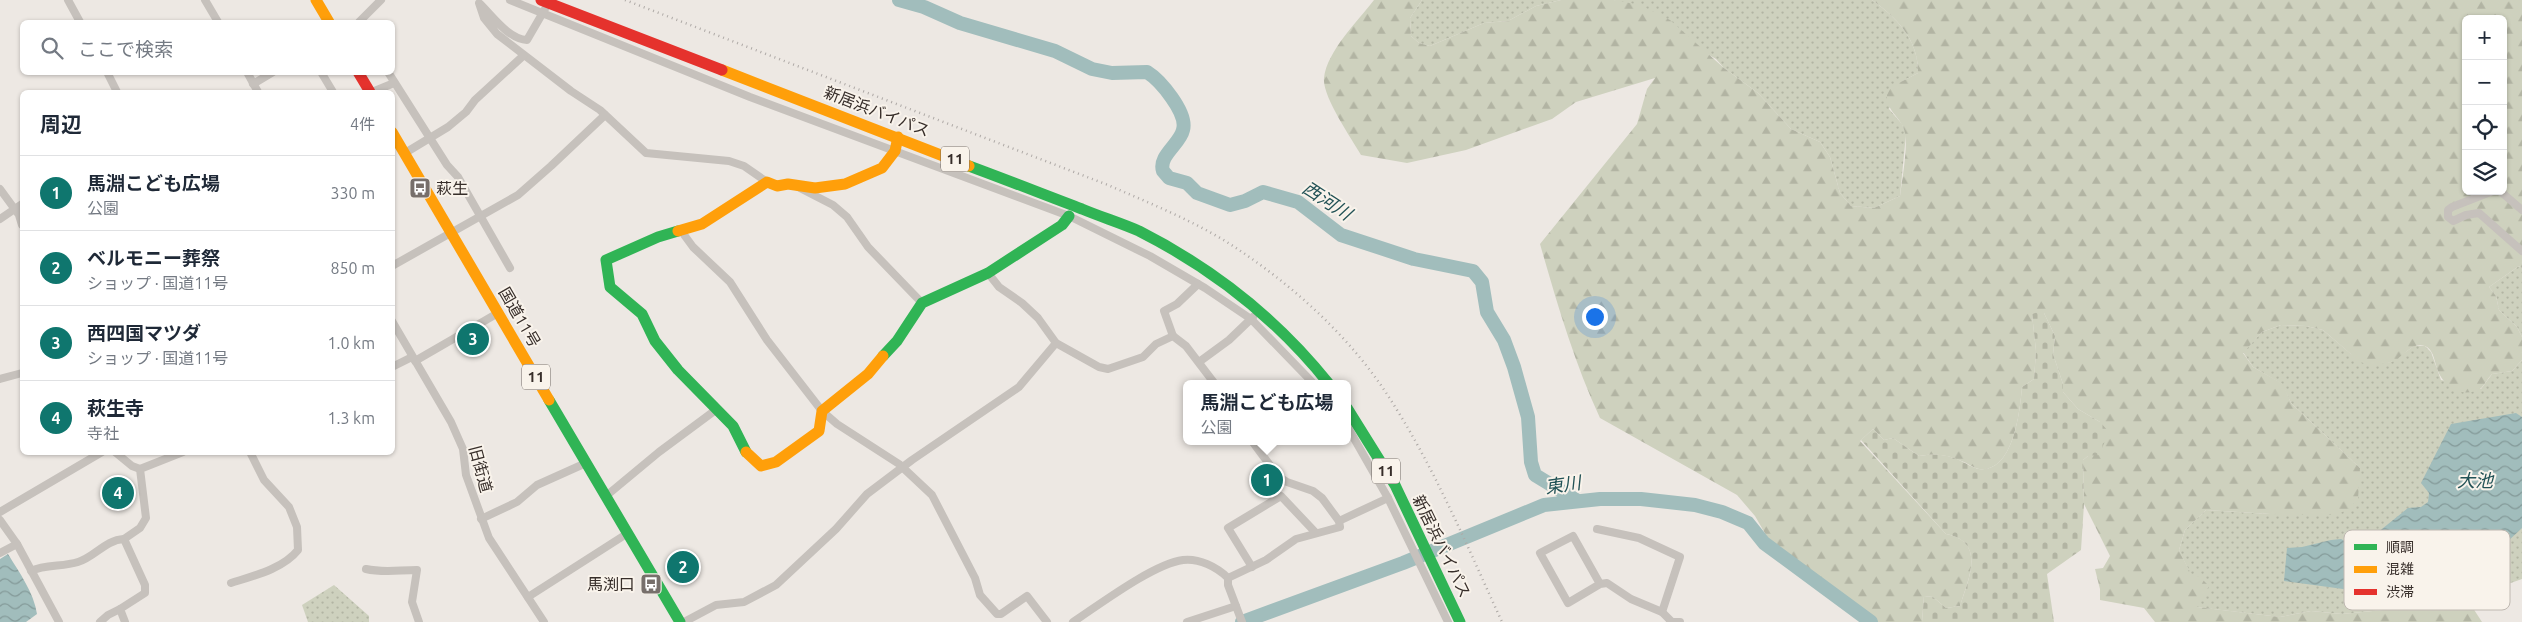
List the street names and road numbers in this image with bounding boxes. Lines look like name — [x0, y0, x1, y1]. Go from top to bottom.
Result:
street label: 新居浜バイパス — [822, 83, 932, 139]
road number: 11 — [941, 146, 969, 172]
street label: 国道11号 — [496, 284, 544, 350]
road number: 11 — [522, 364, 550, 390]
street label: 旧街道 — [466, 443, 496, 495]
road number: 11 — [1372, 458, 1400, 484]
street label: 新居浜バイパス — [1409, 492, 1475, 600]

